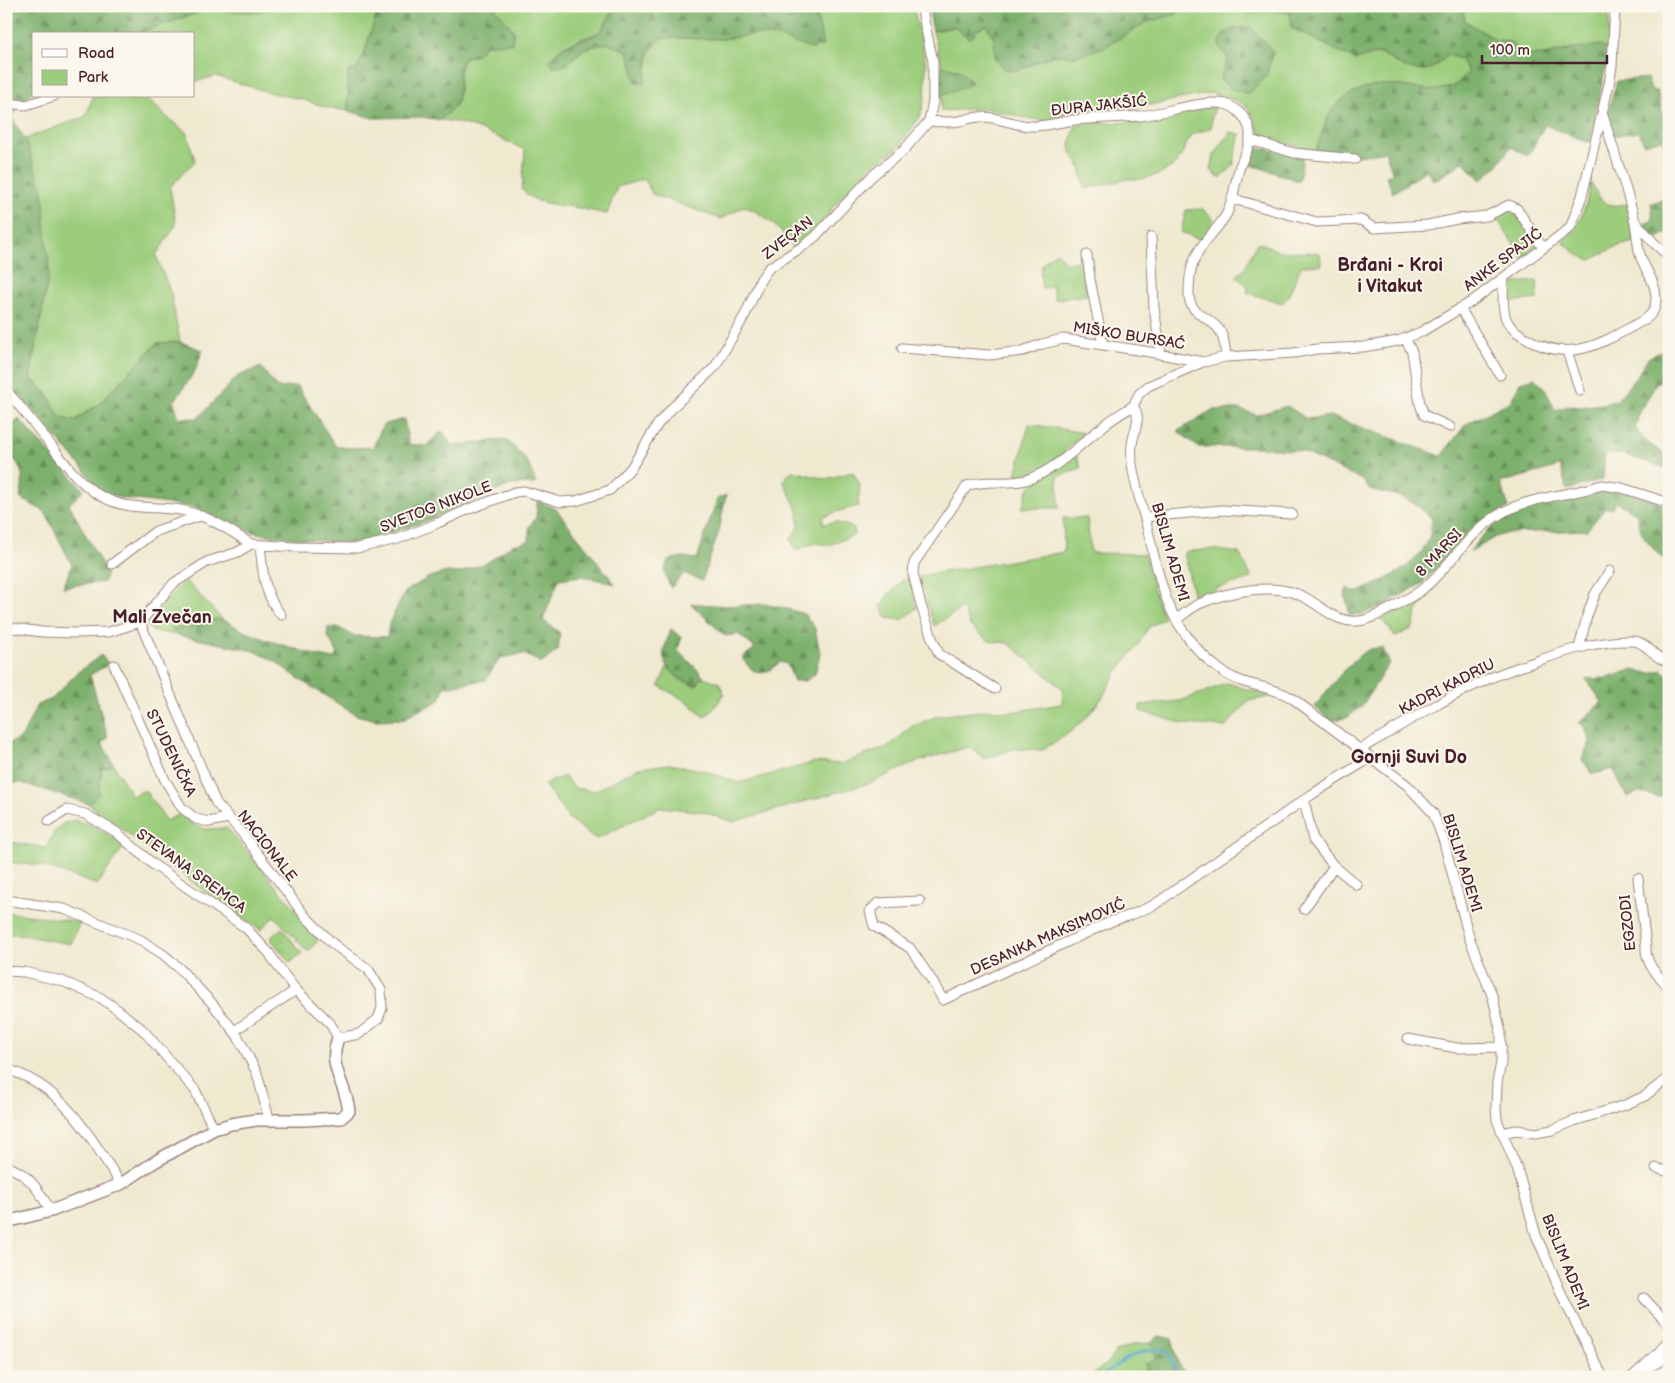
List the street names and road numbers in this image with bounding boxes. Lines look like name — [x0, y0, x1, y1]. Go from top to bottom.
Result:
street label: ÐURA JAKŠIĆ — [1050, 91, 1148, 120]
street label: ZVEÇAN — [758, 212, 817, 264]
street label: ANKE SPAJIĆ — [1460, 224, 1546, 296]
street label: MIŠKO BURSAĆ — [1072, 318, 1187, 354]
street label: SVETOG NIKOLE — [377, 477, 495, 537]
street label: BISLIM ADEMI — [1147, 500, 1193, 604]
street label: 8 MARSI — [1412, 525, 1466, 581]
street label: KADRI KADRIU — [1396, 655, 1498, 719]
street label: STUDENIČKA — [142, 706, 201, 801]
street label: NACIONALE — [233, 806, 301, 886]
street label: BISLIM ADEMI — [1438, 812, 1486, 915]
street label: STEVANA SREMCA — [132, 825, 250, 918]
street label: DESANKA MAKSIMOVIĆ — [968, 894, 1129, 980]
street label: EGZODI — [1616, 894, 1640, 952]
street label: BISLIM ADEMI — [1537, 1211, 1593, 1313]

